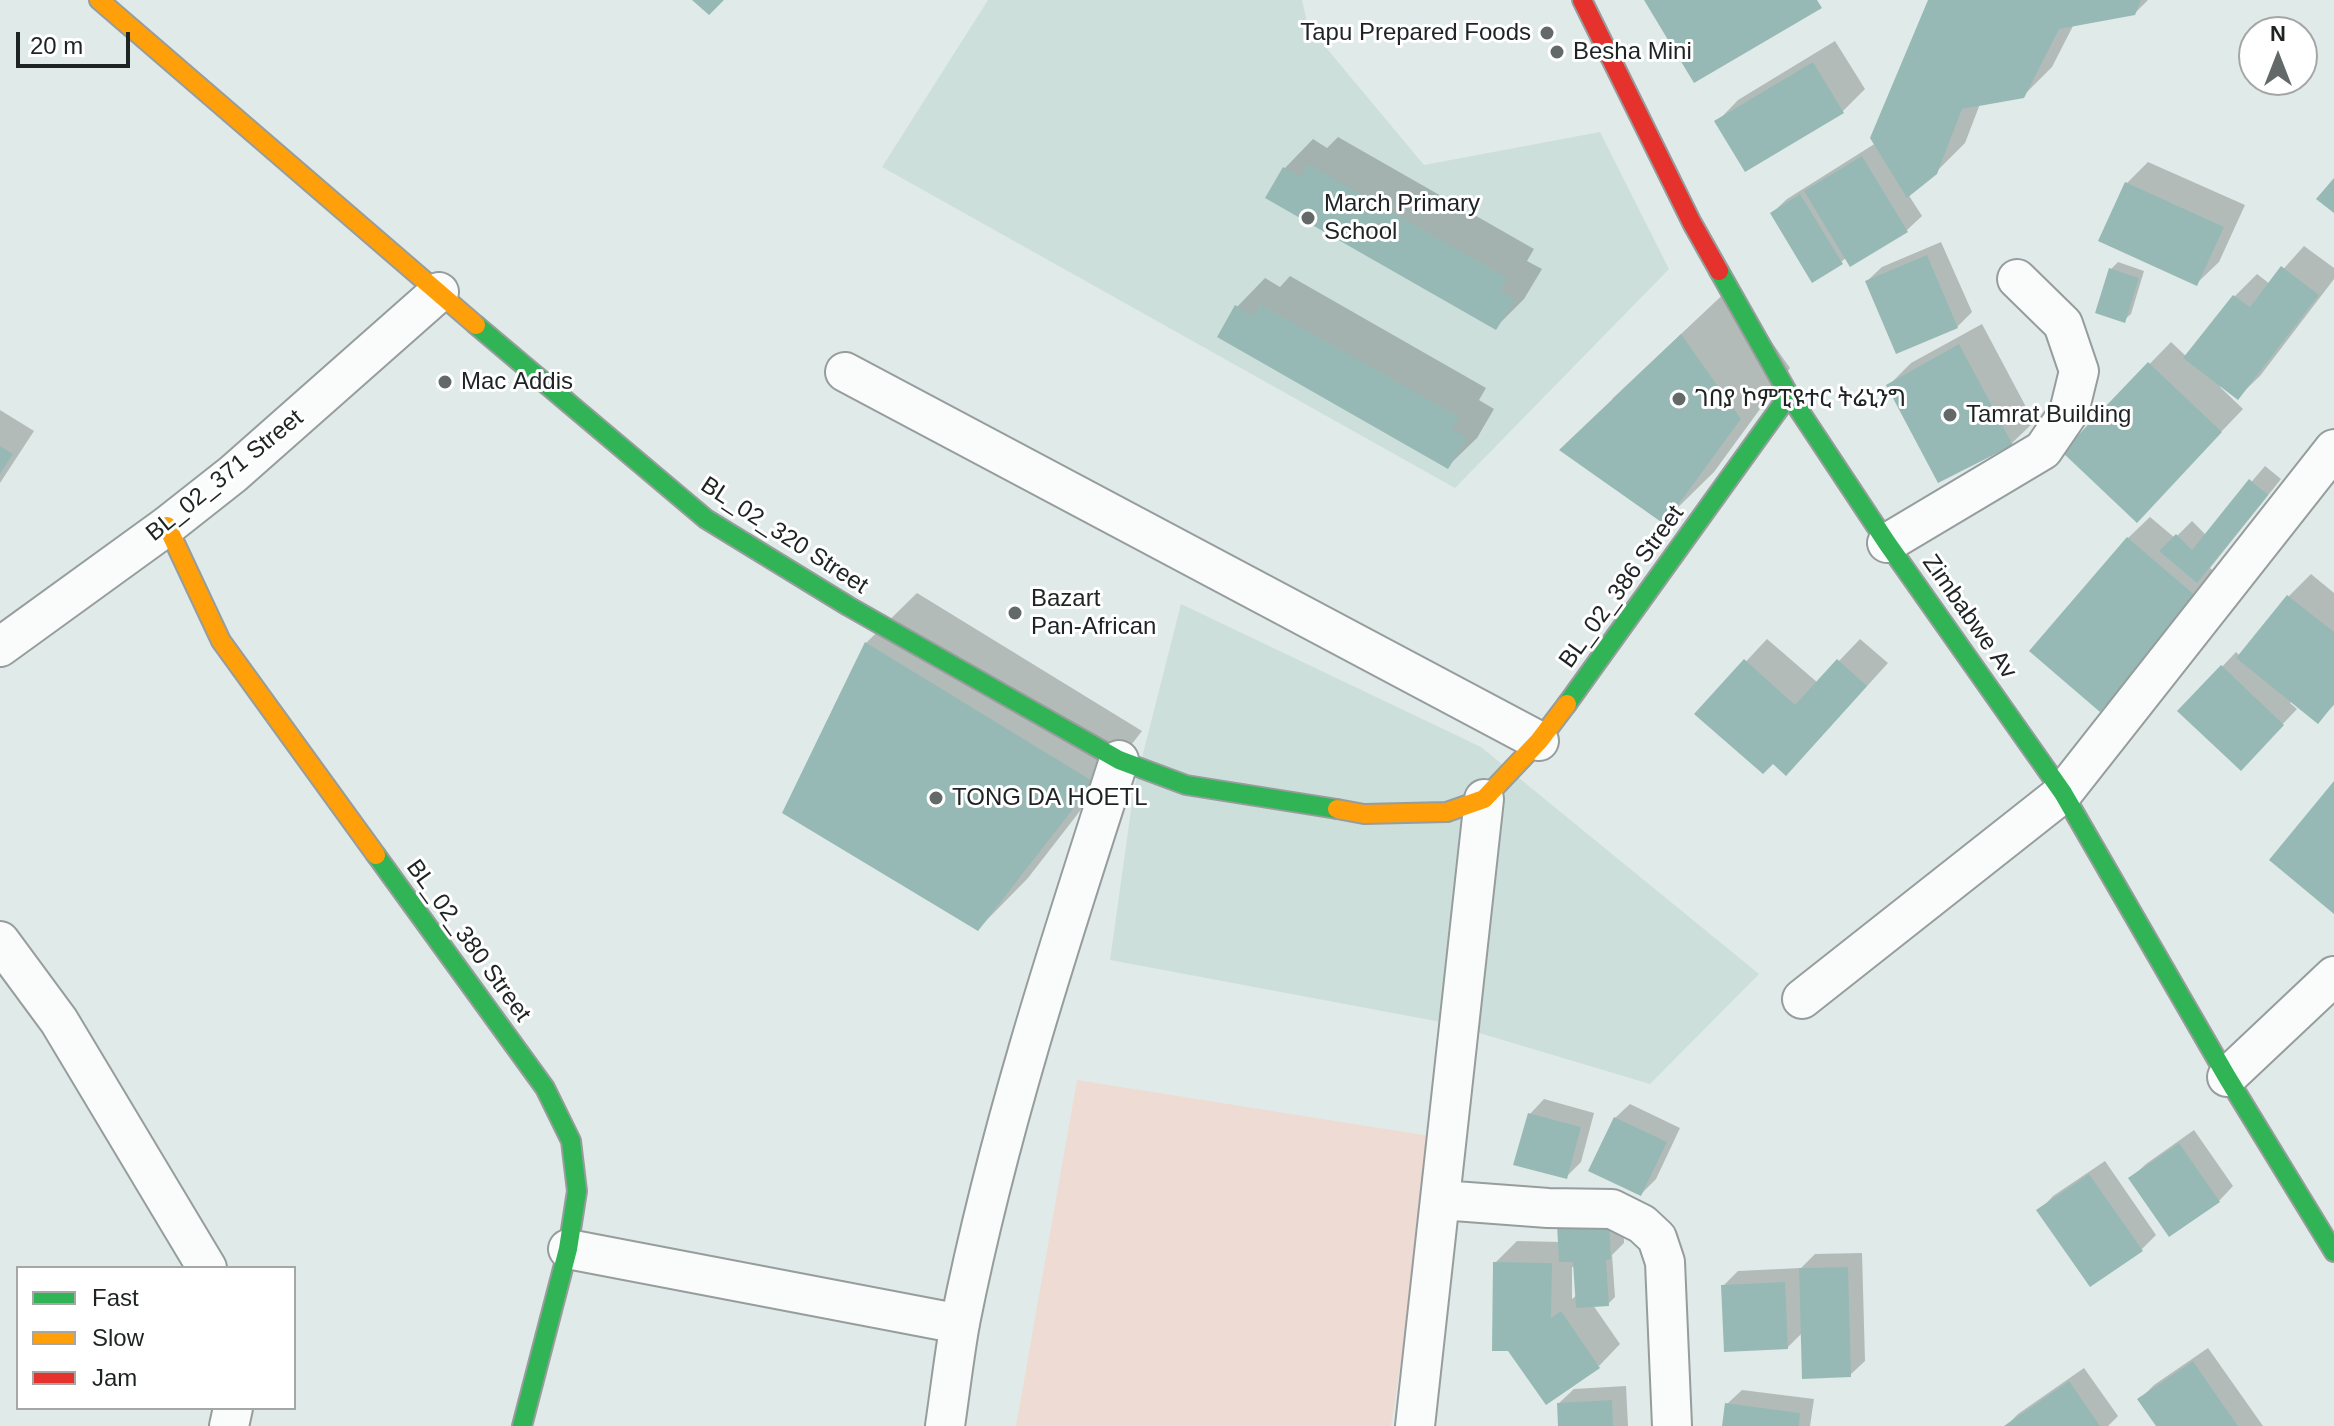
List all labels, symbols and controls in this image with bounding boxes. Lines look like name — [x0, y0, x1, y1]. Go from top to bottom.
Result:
scale bar — [20, 16, 134, 66]
north arrow — [2238, 16, 2318, 96]
place label: Tapu Prepared Foods — [1300, 19, 1531, 47]
text: N — [2270, 21, 2286, 46]
marker: Tapu Prepared Foods — [1538, 24, 1556, 42]
text: 20 m — [30, 32, 83, 59]
place label: Besha Mini — [1573, 38, 1692, 66]
marker: Besha Mini — [1548, 43, 1566, 61]
place label: March Primary School — [1324, 190, 1480, 246]
marker: March Primary School — [1299, 209, 1317, 227]
place label: Mac Addis — [461, 368, 573, 396]
marker: Mac Addis — [436, 373, 454, 391]
place label: ገበያ ኮምፒዩተር ትሬኒንግ — [1695, 385, 1906, 413]
marker: ገበያ ኮምፒዩተር ትሬኒንግ — [1670, 390, 1688, 408]
place label: Tamrat Building — [1966, 401, 2131, 429]
street label: BL_02_371 Street — [141, 404, 309, 548]
marker: Tamrat Building — [1941, 406, 1959, 424]
street label: BL_02_320 Street — [695, 471, 873, 601]
street label: BL_02_386 Street — [1553, 500, 1691, 674]
street label: Zimbabwe Av — [1916, 549, 2022, 685]
place label: Bazart Pan-African — [1031, 585, 1156, 641]
marker: Bazart Pan-African — [1006, 604, 1024, 622]
place label: TONG DA HOETL — [952, 784, 1148, 812]
marker: TONG DA HOETL — [927, 789, 945, 807]
street label: BL_02_380 Street — [399, 854, 537, 1028]
legend — [16, 1266, 296, 1410]
text: Fast — [92, 1284, 139, 1311]
text: Slow — [92, 1324, 144, 1351]
text: Jam — [92, 1364, 137, 1391]

